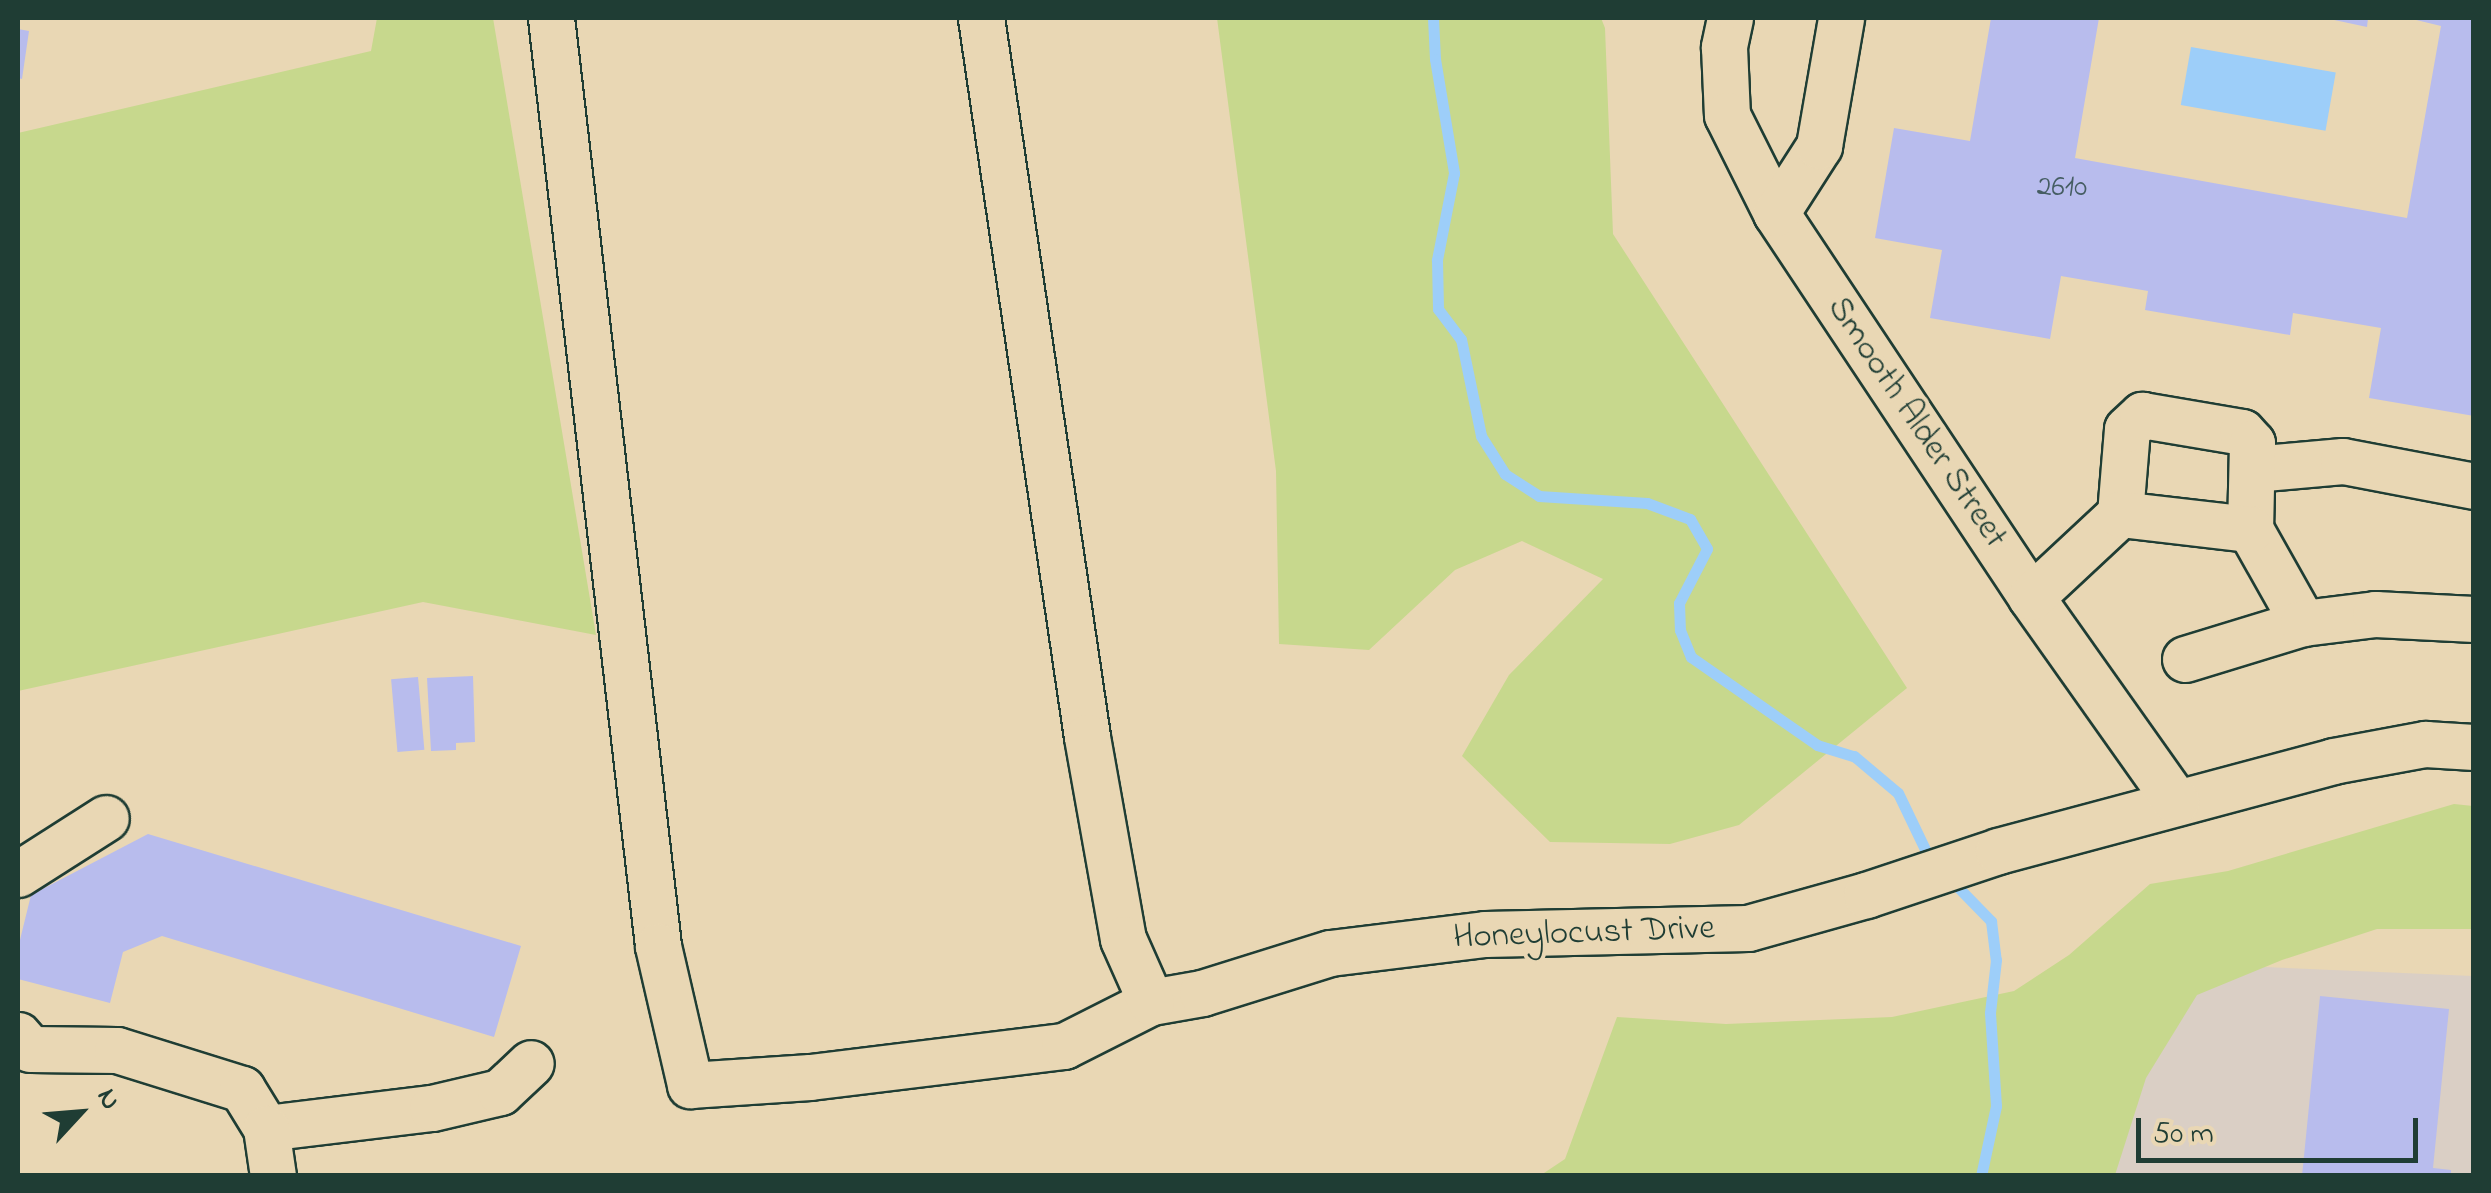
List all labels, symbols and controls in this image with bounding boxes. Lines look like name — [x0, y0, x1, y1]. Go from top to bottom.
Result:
house number: 2610 — [2037, 170, 2087, 206]
street label: Smooth Alder Street — [1816, 289, 2016, 557]
street label: Honeylocust Drive — [1452, 908, 1716, 960]
north arrow — [30, 1063, 130, 1163]
text: N — [85, 1082, 130, 1117]
scale bar — [2141, 1098, 2424, 1160]
text: 50 m — [2153, 1113, 2214, 1157]

